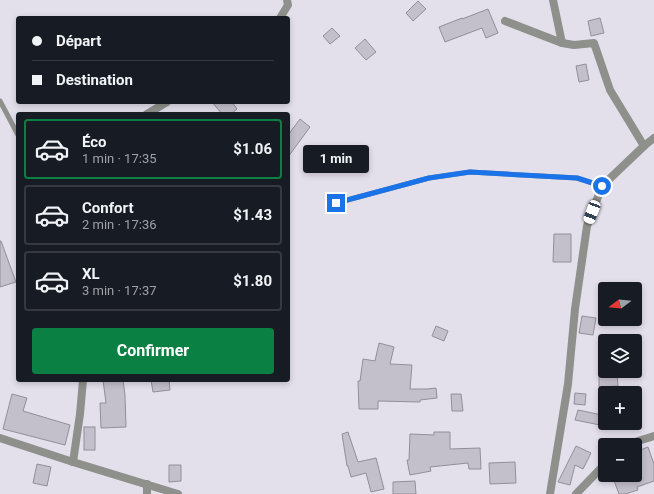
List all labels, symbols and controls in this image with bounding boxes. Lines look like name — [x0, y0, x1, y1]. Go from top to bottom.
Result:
text: Départ — [56, 32, 101, 50]
text: Destination — [56, 71, 133, 89]
icon: car — [34, 131, 70, 167]
text: Éco — [82, 133, 107, 151]
text: $1.06 — [233, 140, 272, 158]
callout: 1 min — [303, 145, 369, 173]
text: 1 min · 17:35 — [82, 151, 157, 166]
text: 1 min — [320, 151, 352, 166]
route start — [593, 177, 611, 195]
route end — [327, 194, 345, 212]
icon: car — [34, 197, 70, 233]
text: Confort — [82, 199, 133, 217]
car — [582, 199, 602, 225]
text: $1.43 — [233, 206, 272, 224]
text: 2 min · 17:36 — [82, 217, 157, 232]
icon: car — [34, 263, 70, 299]
text: XL — [82, 265, 100, 283]
text: $1.80 — [233, 272, 272, 290]
north arrow — [598, 282, 642, 326]
map controls — [598, 282, 642, 482]
text: 3 min · 17:37 — [82, 283, 157, 298]
button: Confirmer — [32, 328, 274, 374]
button: layers — [598, 334, 642, 378]
button: + — [598, 386, 642, 430]
button: − — [598, 438, 642, 482]

